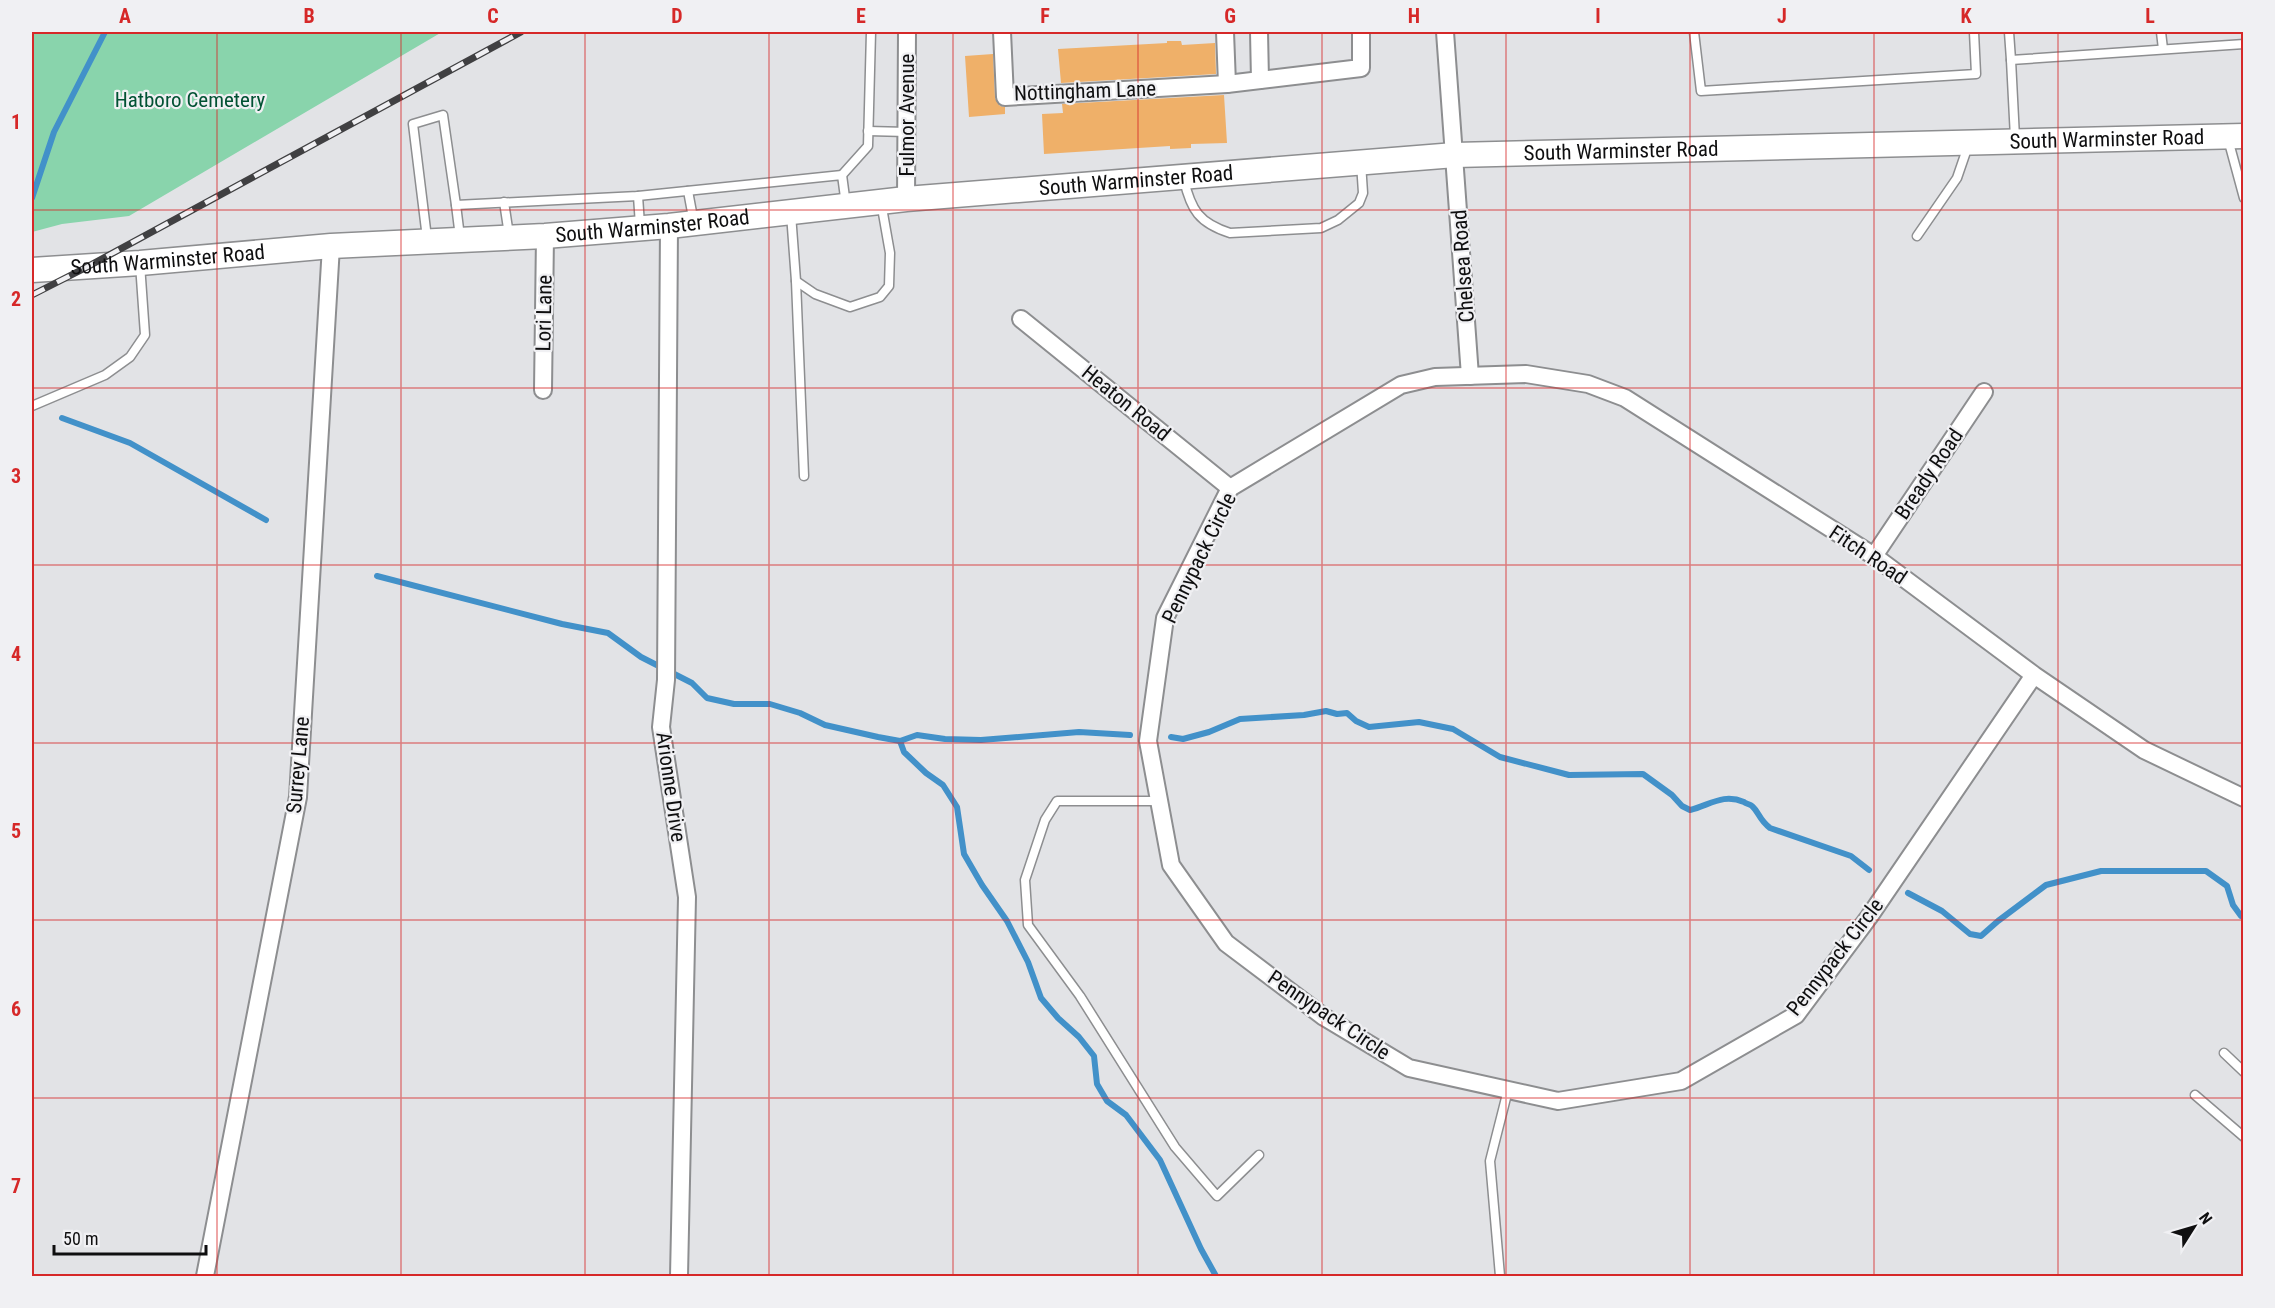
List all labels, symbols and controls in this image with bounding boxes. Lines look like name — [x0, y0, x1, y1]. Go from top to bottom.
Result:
text: A — [119, 4, 131, 28]
text: B — [303, 4, 315, 28]
text: C — [487, 4, 499, 28]
text: D — [671, 4, 683, 28]
text: E — [856, 4, 866, 28]
text: F — [1040, 4, 1050, 28]
text: G — [1224, 4, 1236, 28]
text: H — [1408, 4, 1420, 28]
text: I — [1595, 4, 1601, 28]
text: J — [1777, 4, 1787, 28]
text: K — [1960, 4, 1972, 28]
text: L — [2145, 4, 2155, 28]
street label: Fulmor Avenue — [895, 53, 919, 176]
street label: Nottingham Lane — [1014, 77, 1157, 105]
park label: Hatboro Cemetery — [115, 88, 266, 112]
text: 1 — [11, 110, 21, 134]
street label: South Warminster Road — [2009, 125, 2205, 154]
street label: South Warminster Road — [1523, 137, 1719, 165]
street label: South Warminster Road — [1038, 161, 1234, 200]
street label: South Warminster Road — [554, 205, 751, 247]
street label: Chelsea Road — [1447, 209, 1479, 323]
street label: South Warminster Road — [70, 240, 266, 279]
street label: Lori Lane — [531, 274, 557, 352]
text: 2 — [11, 287, 21, 311]
street label: Heaton Road — [1077, 360, 1175, 446]
street label: Bready Road — [1890, 424, 1968, 524]
text: 3 — [11, 464, 21, 488]
street label: Pennypack Circle — [1157, 489, 1241, 627]
street label: Fitch Road — [1825, 520, 1911, 590]
text: 4 — [11, 642, 21, 666]
street label: Surrey Lane — [282, 715, 314, 814]
street label: Arionne Drive — [651, 730, 691, 844]
text: 5 — [11, 819, 21, 843]
street label: Pennypack Circle — [1782, 893, 1888, 1020]
street label: Pennypack Circle — [1263, 965, 1395, 1065]
text: 6 — [11, 997, 21, 1021]
text: 7 — [11, 1174, 21, 1198]
north arrow — [2164, 1197, 2224, 1257]
text: N — [2195, 1209, 2216, 1228]
scale bar — [54, 1218, 206, 1256]
text: 50 m — [63, 1228, 98, 1249]

